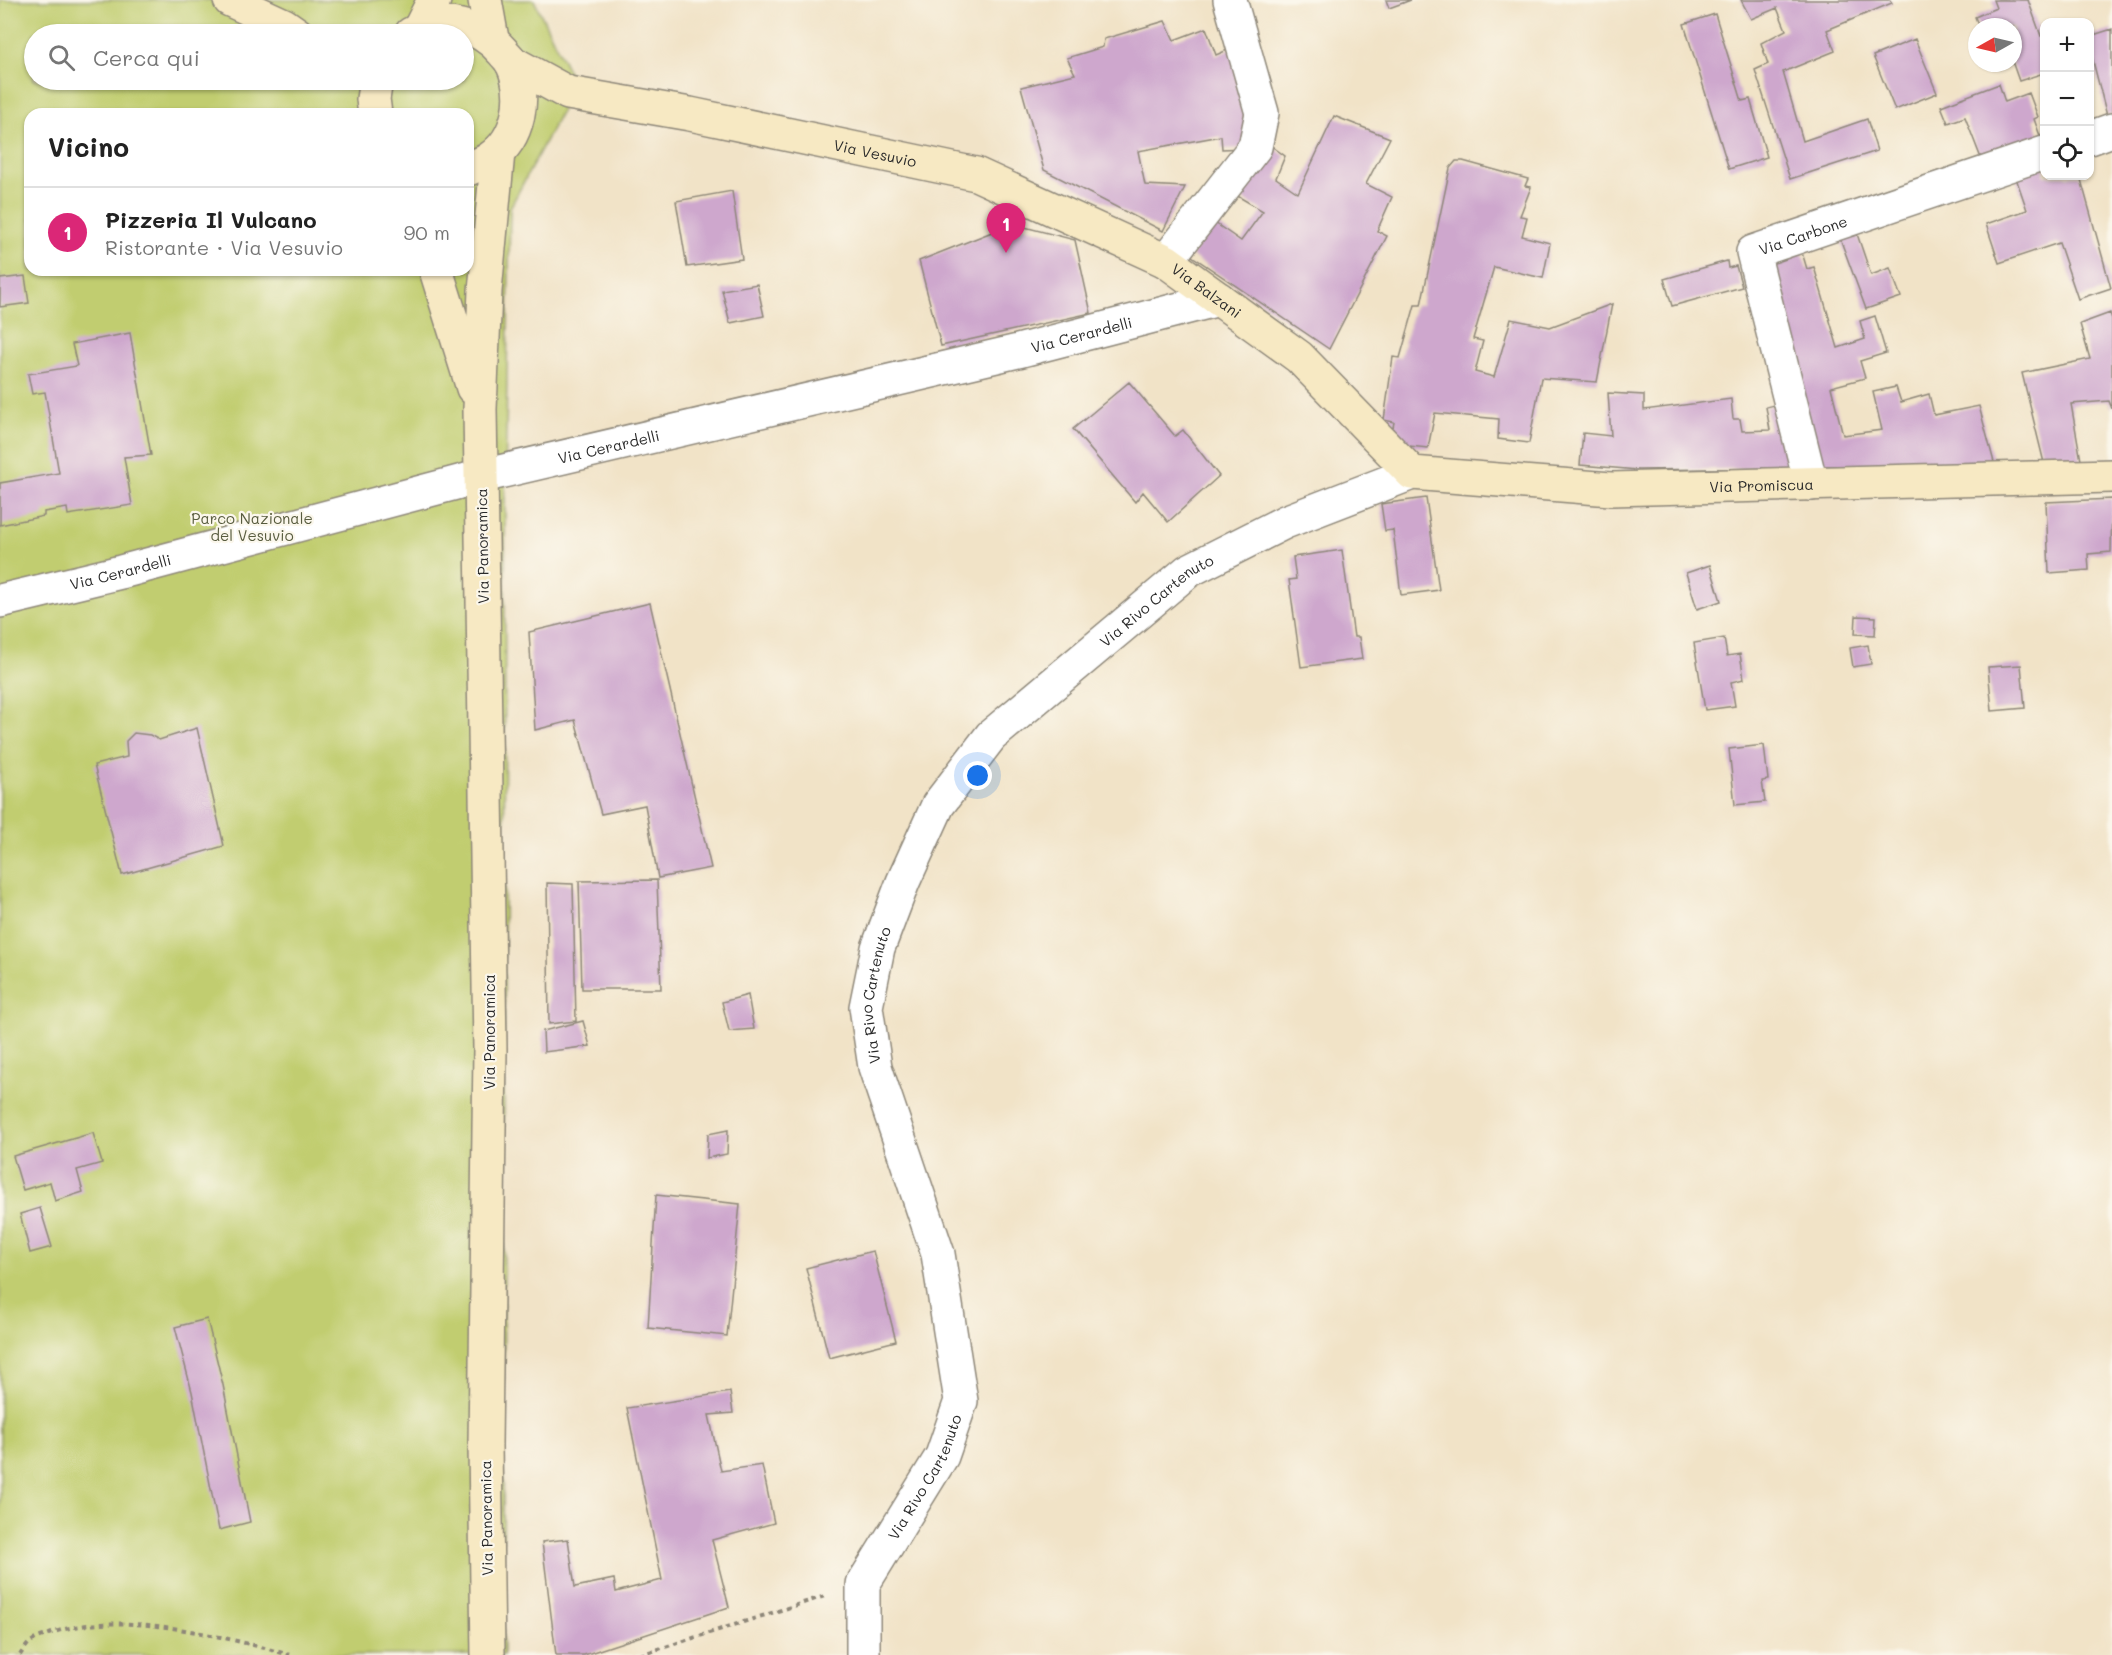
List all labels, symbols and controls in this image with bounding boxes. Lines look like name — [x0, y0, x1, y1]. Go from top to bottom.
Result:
north arrow — [1968, 18, 2022, 72]
map controls — [2040, 18, 2094, 180]
button: + — [2040, 18, 2094, 72]
search box — [24, 24, 474, 90]
icon: search — [45, 41, 78, 74]
text: Cerca qui — [93, 43, 200, 72]
button: − — [2040, 72, 2094, 126]
button: locate — [2040, 126, 2094, 180]
text: Vicino — [48, 130, 129, 164]
street label: Via Vesuvio — [832, 134, 919, 171]
pin: 1 — [986, 204, 1026, 253]
text: Pizzeria Il Vulcano — [105, 205, 317, 234]
street label: Via Carbone — [1756, 211, 1850, 259]
text: 1 — [63, 219, 72, 245]
text: 90 m — [404, 219, 450, 245]
text: Ristorante · Via Vesuvio — [105, 234, 343, 260]
street label: Via Balzani — [1168, 258, 1246, 322]
street label: Via Cerardelli — [1029, 312, 1134, 357]
street label: Via Cerardelli — [556, 425, 661, 468]
street label: Via Promiscua — [1709, 474, 1814, 496]
street label: Via Panoramica — [471, 488, 493, 604]
park label: Parco Nazionale del Vesuvio — [191, 508, 313, 545]
street label: Via Cerardelli — [68, 549, 173, 594]
street label: Via Rivo Cartenuto — [1095, 550, 1217, 651]
your location — [963, 761, 992, 790]
street label: Via Rivo Cartenuto — [856, 923, 895, 1065]
street label: Via Panoramica — [479, 974, 499, 1090]
street label: Via Rivo Cartenuto — [883, 1412, 966, 1543]
street label: Via Panoramica — [475, 1460, 497, 1576]

